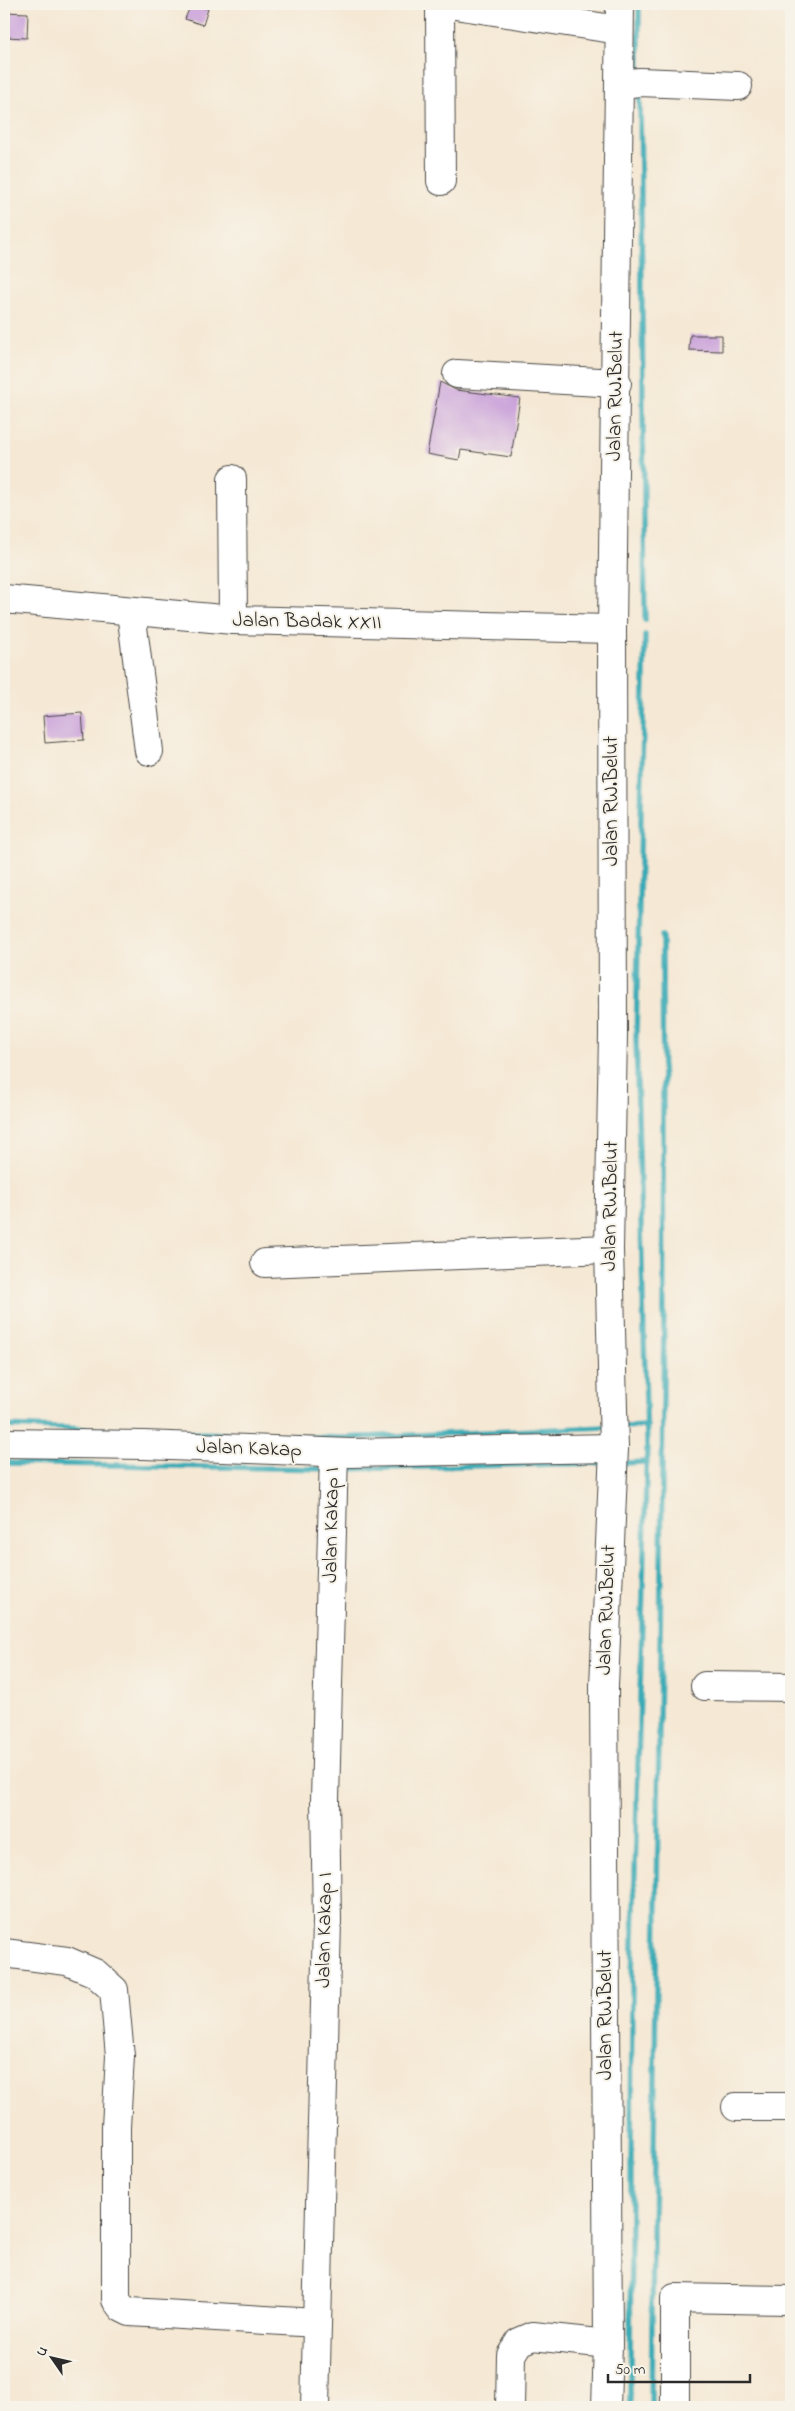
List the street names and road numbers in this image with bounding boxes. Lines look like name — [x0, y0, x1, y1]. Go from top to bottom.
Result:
street label: Jalan RW.Belut — [600, 331, 632, 461]
street label: Jalan Badak XXII — [232, 606, 382, 638]
street label: Jalan RW.Belut — [597, 736, 627, 866]
street label: Jalan RW.Belut — [595, 1141, 627, 1271]
street label: Jalan Kakap — [196, 1432, 302, 1466]
street label: Jalan Kakap I — [316, 1467, 348, 1583]
street label: Jalan RW.Belut — [590, 1544, 624, 1676]
street label: Jalan Kakap I — [309, 1872, 341, 1988]
street label: Jalan RW.Belut — [591, 1950, 621, 2080]

